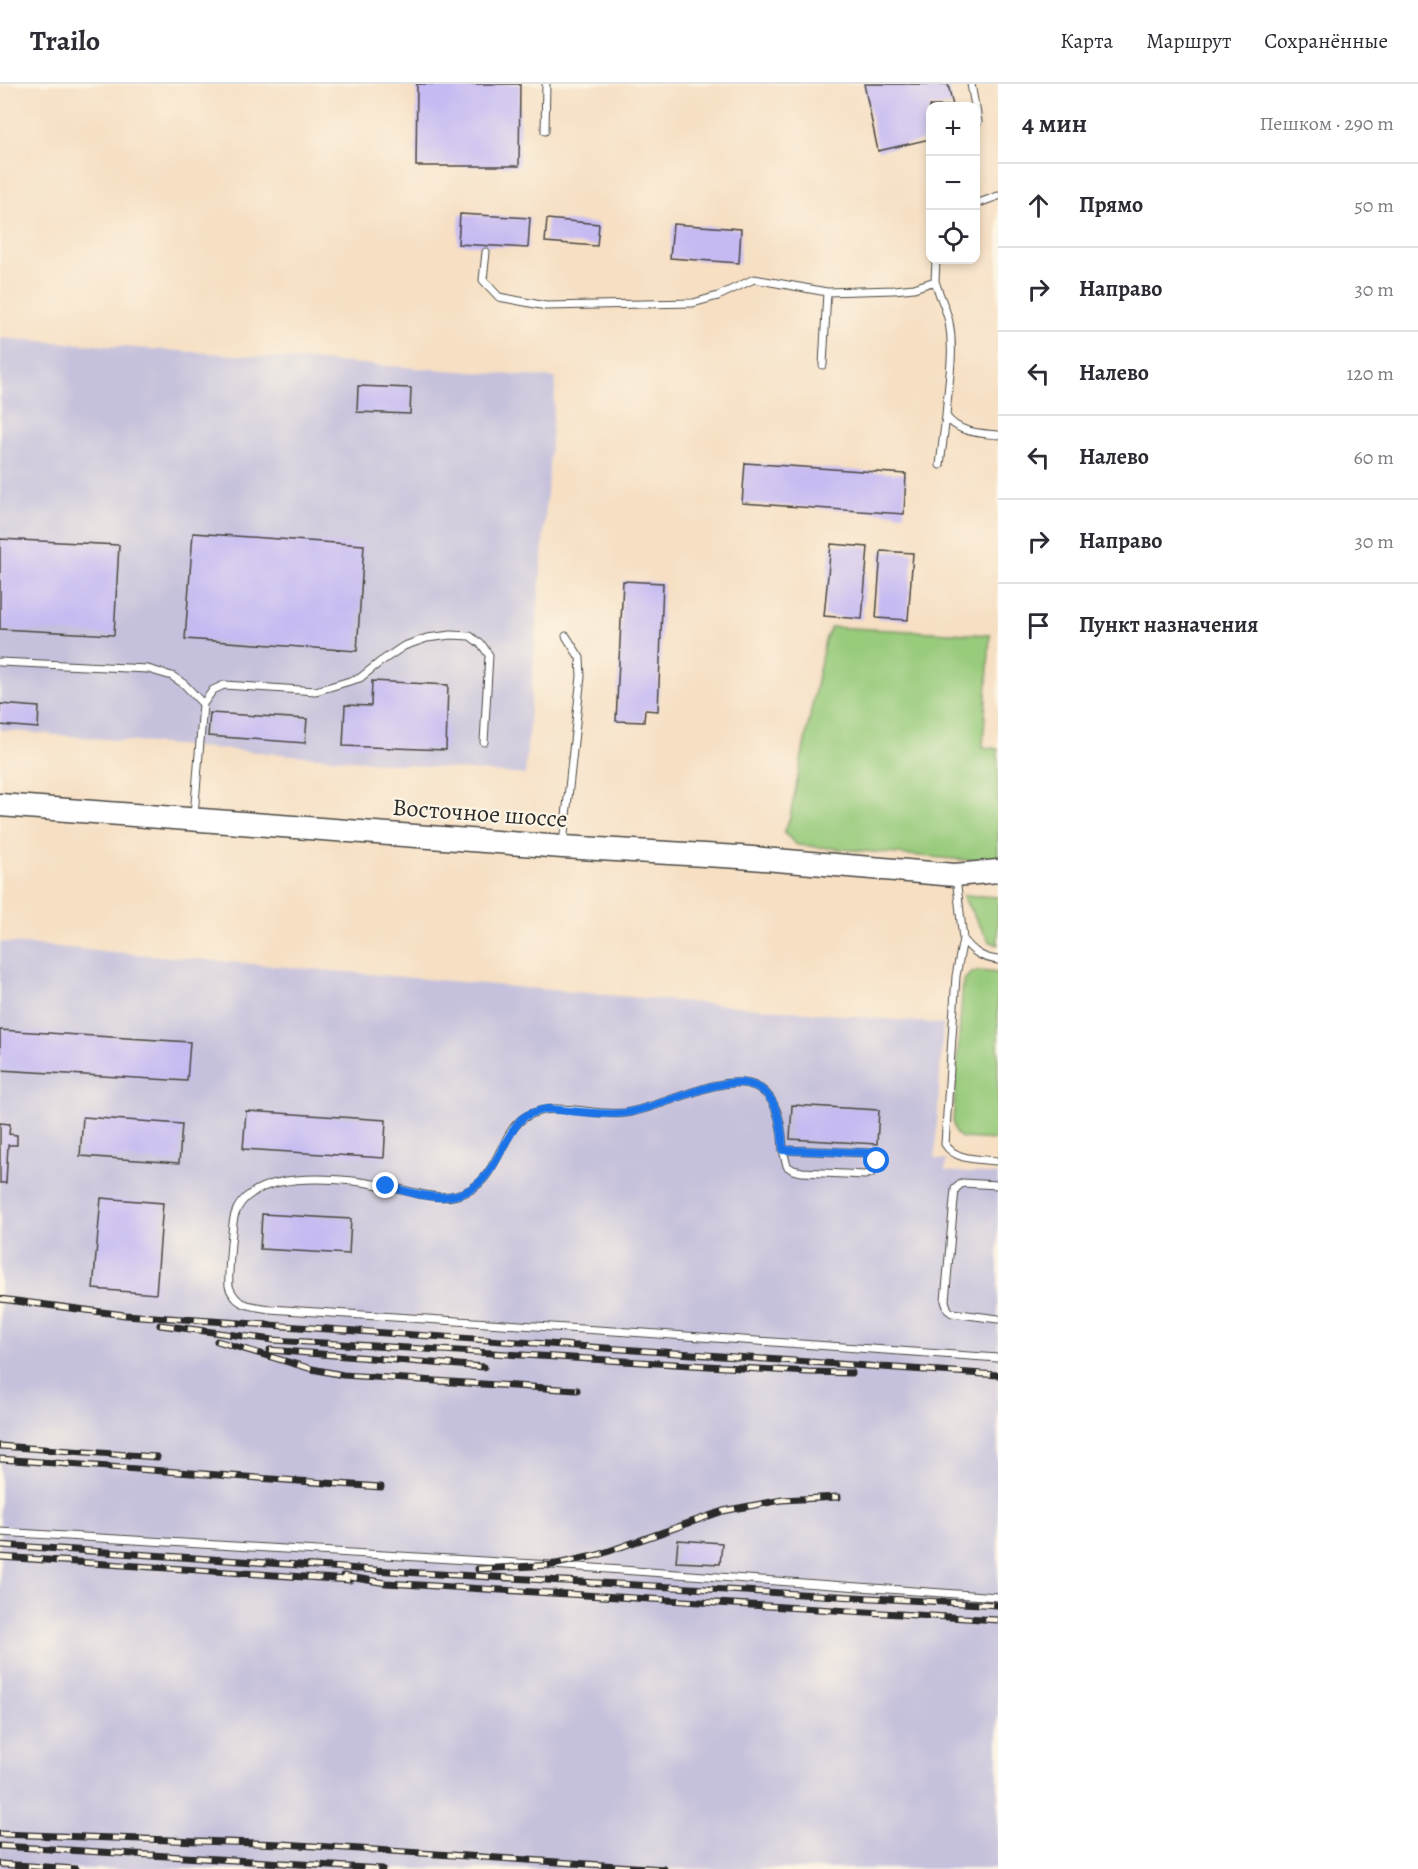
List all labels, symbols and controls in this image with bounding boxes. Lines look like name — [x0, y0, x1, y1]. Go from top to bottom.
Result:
text: Trailo — [30, 22, 100, 60]
text: Карта — [1060, 27, 1113, 55]
text: Маршрут — [1146, 27, 1231, 55]
text: Сохранённые — [1264, 27, 1388, 55]
map controls — [926, 102, 980, 264]
button: + — [926, 102, 980, 156]
text: 4 мин — [1022, 106, 1087, 141]
text: Пешком · 290 m — [1259, 110, 1394, 137]
button: − — [926, 156, 980, 210]
icon: ahead — [1022, 189, 1055, 222]
text: Прямо — [1079, 190, 1143, 220]
text: 50 m — [1354, 192, 1394, 219]
button: locate — [926, 210, 980, 264]
icon: right — [1022, 273, 1055, 306]
text: Направо — [1079, 274, 1162, 304]
text: 30 m — [1354, 276, 1394, 303]
icon: left — [1022, 357, 1055, 390]
text: Налево — [1079, 358, 1149, 388]
text: 120 m — [1346, 360, 1394, 387]
icon: left — [1022, 441, 1055, 474]
text: Налево — [1079, 442, 1149, 472]
text: 60 m — [1354, 444, 1394, 471]
icon: right — [1022, 525, 1055, 558]
text: Направо — [1079, 526, 1162, 556]
text: 30 m — [1354, 528, 1394, 555]
icon: arrive — [1022, 609, 1055, 642]
text: Пункт назначения — [1079, 610, 1258, 640]
street label: Восточное шоссе — [391, 791, 569, 835]
route start — [863, 1147, 889, 1173]
route end — [372, 1172, 398, 1198]

